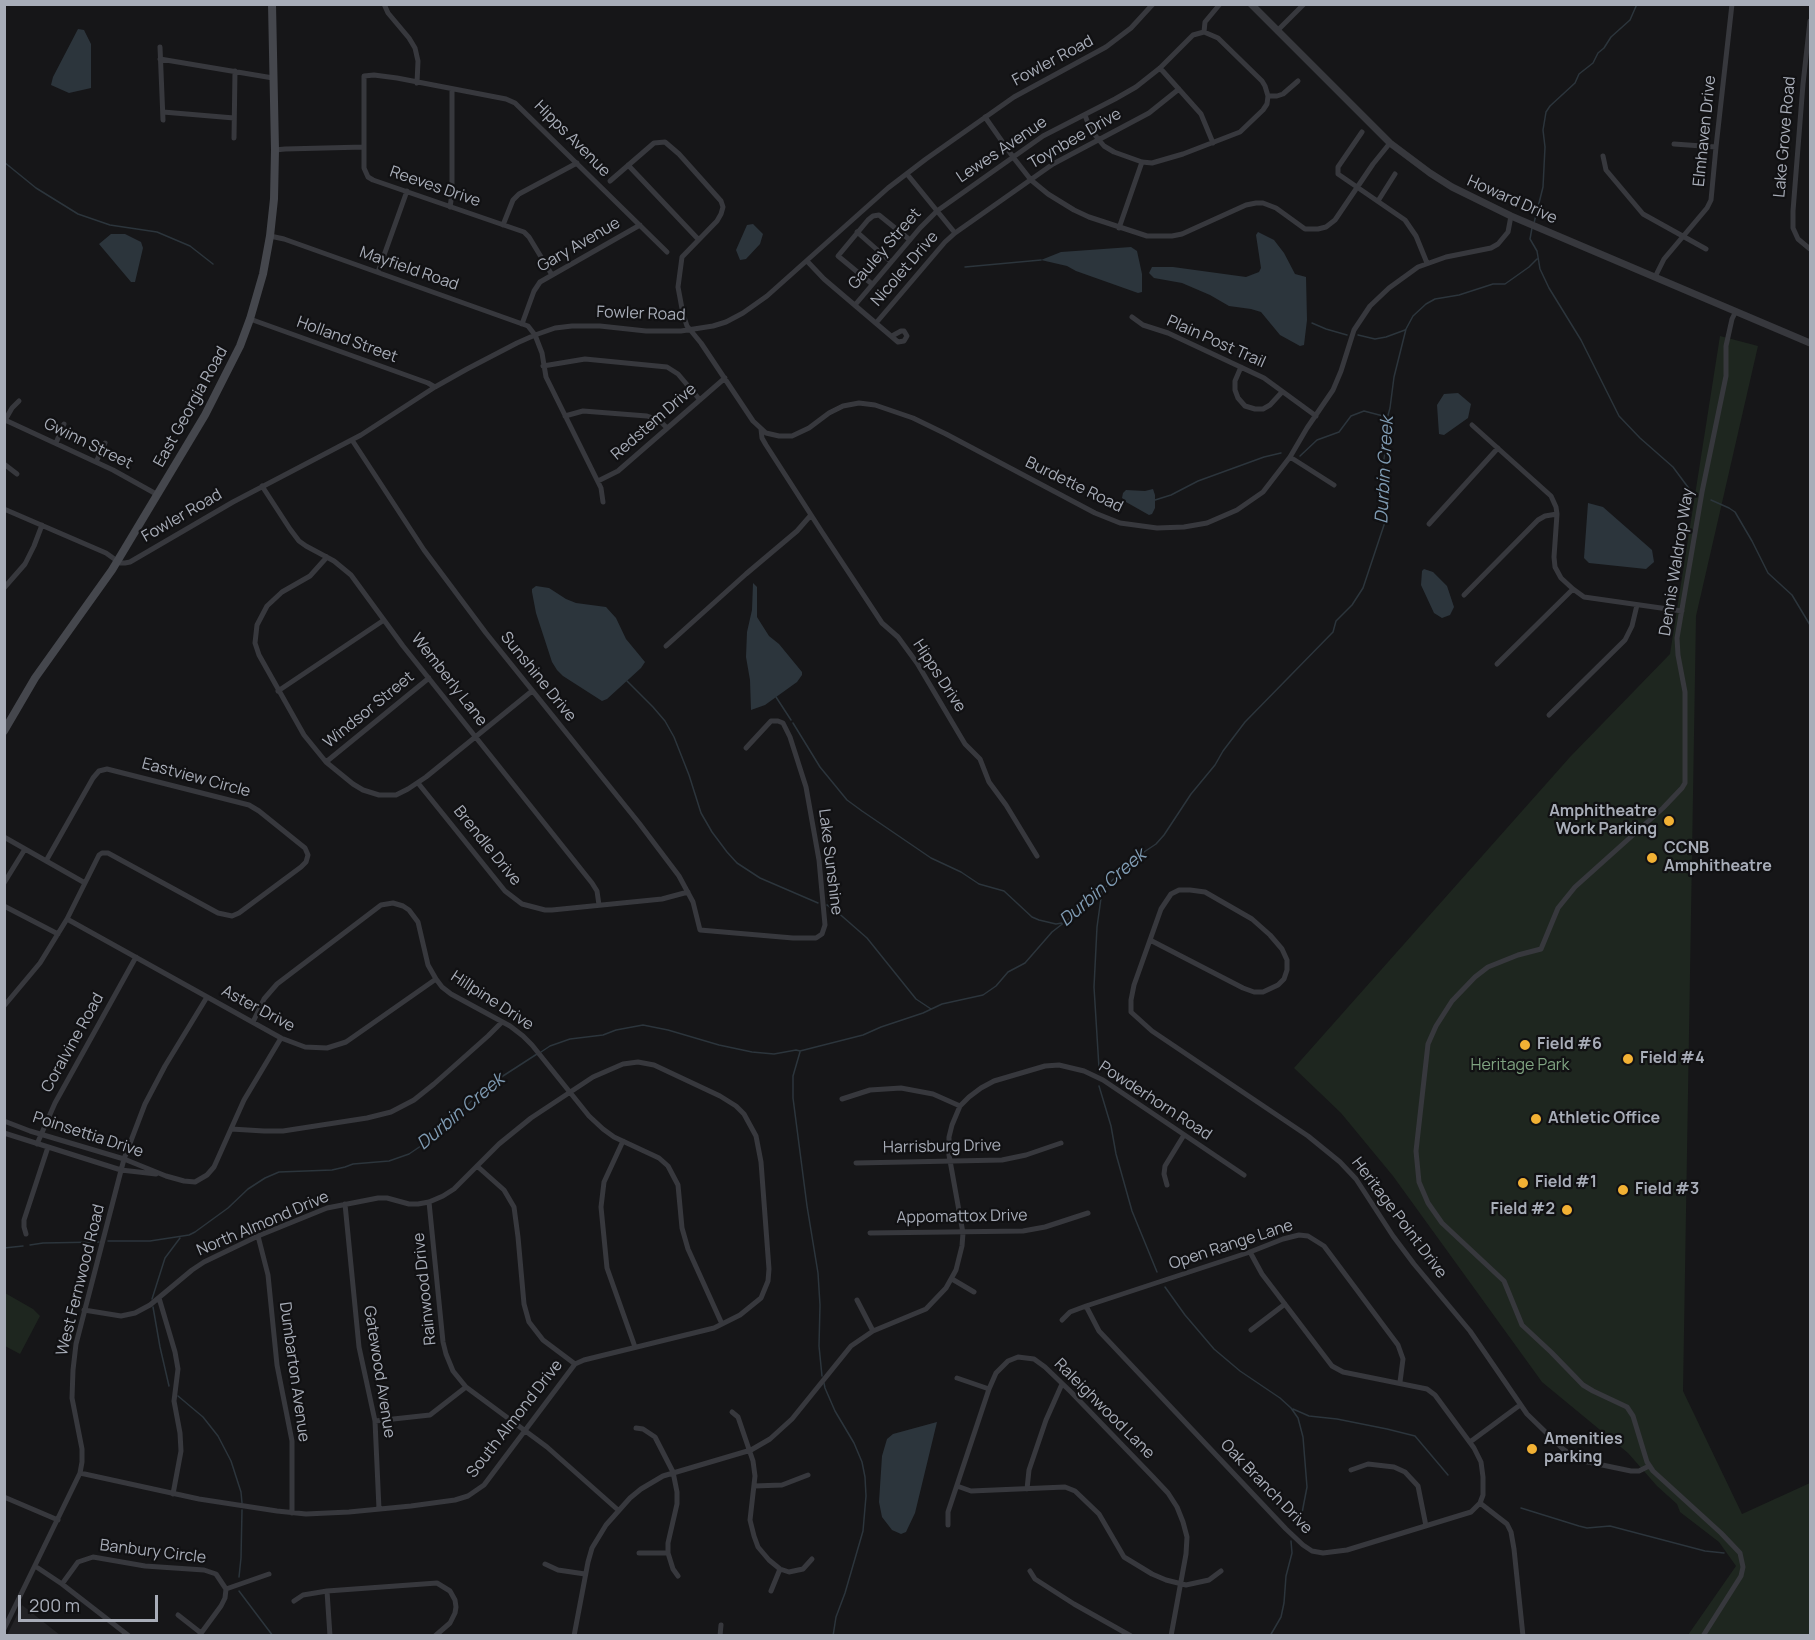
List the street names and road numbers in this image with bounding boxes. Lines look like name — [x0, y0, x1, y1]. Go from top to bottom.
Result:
street label: Fowler Road — [1009, 32, 1097, 90]
street label: Elmhaven Drive — [1690, 75, 1720, 187]
street label: Lake Grove Road — [1770, 76, 1800, 198]
street label: Hipps Avenue — [530, 97, 614, 181]
street label: Toynbee Drive — [1025, 105, 1125, 173]
street label: Lewes Avenue — [953, 113, 1051, 187]
street label: Reeves Drive — [387, 163, 483, 211]
street label: Howard Drive — [1464, 172, 1560, 228]
street label: Gauley Street — [845, 205, 925, 293]
street label: Gary Avenue — [534, 214, 624, 276]
street label: Nicolet Drive — [867, 228, 943, 310]
street label: Mayfield Road — [357, 243, 461, 295]
street label: Fowler Road — [596, 303, 686, 325]
street label: Plain Post Trail — [1164, 312, 1268, 372]
street label: Holland Street — [294, 313, 400, 367]
street label: East Georgia Road — [150, 343, 232, 471]
street label: Redstem Drive — [607, 380, 701, 464]
street label: Gwinn Street — [40, 414, 136, 474]
street label: Burdette Road — [1022, 453, 1126, 517]
street label: Fowler Road — [139, 485, 225, 547]
street label: Dennis Waldrop Way — [1656, 487, 1698, 637]
street label: Sunshine Drive — [496, 628, 580, 726]
street label: Wemberly Lane — [407, 630, 491, 730]
street label: Hipps Drive — [908, 636, 970, 716]
street label: Windsor Street — [320, 668, 418, 752]
street label: Eastview Circle — [140, 754, 252, 802]
street label: Brendle Drive — [449, 802, 525, 890]
street label: Lake Sunshine — [814, 808, 846, 916]
street label: Hillpine Drive — [447, 967, 537, 1035]
street label: Aster Drive — [218, 982, 298, 1036]
street label: Coralvine Road — [38, 990, 108, 1096]
street label: Powderhorn Road — [1095, 1057, 1215, 1145]
street label: Poinsettia Drive — [30, 1108, 146, 1162]
street label: Harrisburg Drive — [883, 1136, 1001, 1158]
street label: Heritage Point Drive — [1347, 1154, 1451, 1282]
street label: North Almond Drive — [194, 1187, 332, 1261]
street label: West Fernwood Road — [53, 1202, 109, 1358]
street label: Appomattox Drive — [896, 1206, 1028, 1228]
street label: Open Range Lane — [1167, 1216, 1295, 1274]
street label: Rainwood Drive — [410, 1232, 440, 1346]
street label: Dumbarton Avenue — [275, 1301, 313, 1443]
street label: Gatewood Avenue — [359, 1305, 399, 1439]
street label: Raleighwood Lane — [1050, 1355, 1158, 1463]
street label: South Almond Drive — [463, 1356, 567, 1482]
street label: Oak Branch Drive — [1216, 1436, 1316, 1538]
street label: Banbury Circle — [99, 1536, 207, 1568]

